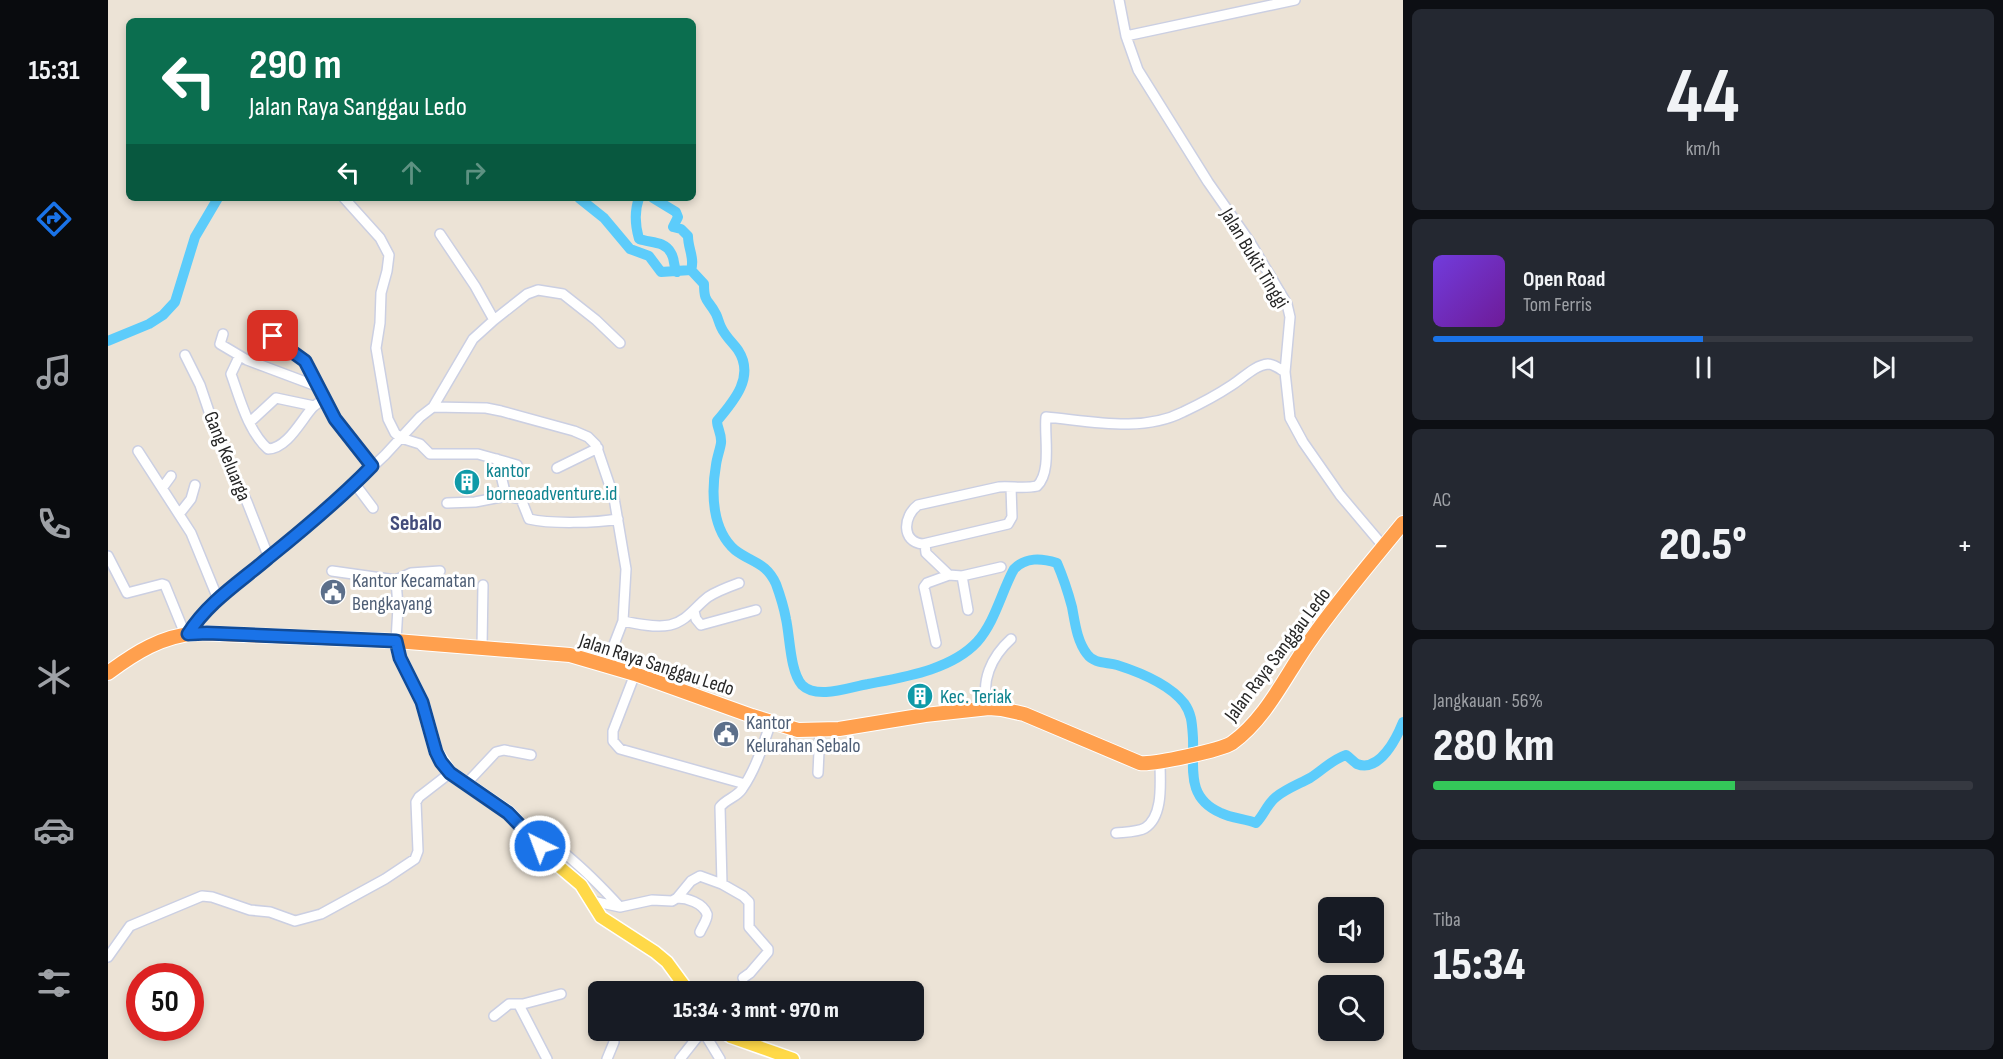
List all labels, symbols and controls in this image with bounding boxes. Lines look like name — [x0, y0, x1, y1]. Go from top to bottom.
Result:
text: 290 m — [249, 40, 342, 91]
icon: left — [150, 42, 228, 120]
text: 44 — [1667, 51, 1739, 144]
text: 15:31 — [28, 55, 80, 87]
text: Jalan Raya Sanggau Ledo — [249, 91, 467, 123]
text: km/h — [1686, 137, 1720, 161]
icon: left — [332, 156, 365, 189]
icon: ahead — [395, 156, 428, 189]
icon: right — [458, 156, 491, 189]
icon: directions — [33, 198, 75, 240]
street label: Jalan Bukit Tinggi — [1214, 203, 1294, 313]
text: Open Road — [1523, 266, 1605, 293]
text: Tom Ferris — [1523, 293, 1592, 317]
pin — [247, 310, 298, 361]
icon: arrive — [256, 319, 289, 352]
icon: music — [33, 351, 75, 393]
icon: previous — [1507, 351, 1540, 384]
icon: pause — [1687, 351, 1720, 384]
icon: next — [1867, 351, 1900, 384]
street label: Gang Keluarga — [198, 408, 256, 505]
place label: kantor borneoadventure.id — [486, 459, 617, 506]
building icon: kantor borneoadventure.id — [452, 467, 482, 497]
text: AC — [1433, 488, 1451, 512]
icon: phone — [33, 503, 75, 545]
district label: Sebalo — [390, 510, 442, 537]
text: 20.5° — [1659, 518, 1747, 573]
text: − — [1433, 526, 1449, 566]
text: + — [1957, 526, 1973, 566]
place label: Kantor Kecamatan Bengkayang — [352, 569, 475, 616]
public building icon: Kantor Kecamatan Bengkayang — [318, 577, 348, 607]
street label: Jalan Raya Sanggau Ledo — [1219, 583, 1336, 727]
street label: Jalan Raya Sanggau Ledo — [575, 628, 737, 701]
icon: climate — [33, 656, 75, 698]
building icon: Kec. Teriak — [905, 681, 935, 711]
place label: Kec. Teriak — [940, 685, 1012, 709]
text: Jangkauan · 56% — [1433, 689, 1543, 713]
place label: Kantor Kelurahan Sebalo — [746, 711, 861, 758]
public building icon: Kantor Kelurahan Sebalo — [711, 719, 741, 749]
text: 280 km — [1433, 719, 1554, 774]
icon: car — [33, 809, 75, 851]
position arrow — [508, 814, 572, 878]
map controls — [1318, 897, 1384, 1041]
button: sound — [1318, 897, 1384, 963]
text: Tiba — [1433, 908, 1461, 932]
text: 15:34 — [1433, 938, 1526, 993]
icon: filters — [33, 962, 75, 1004]
speed limit sign: 50 — [126, 963, 204, 1041]
button: search — [1318, 975, 1384, 1041]
text: 15:34 · 3 mnt · 970 m — [673, 997, 839, 1024]

